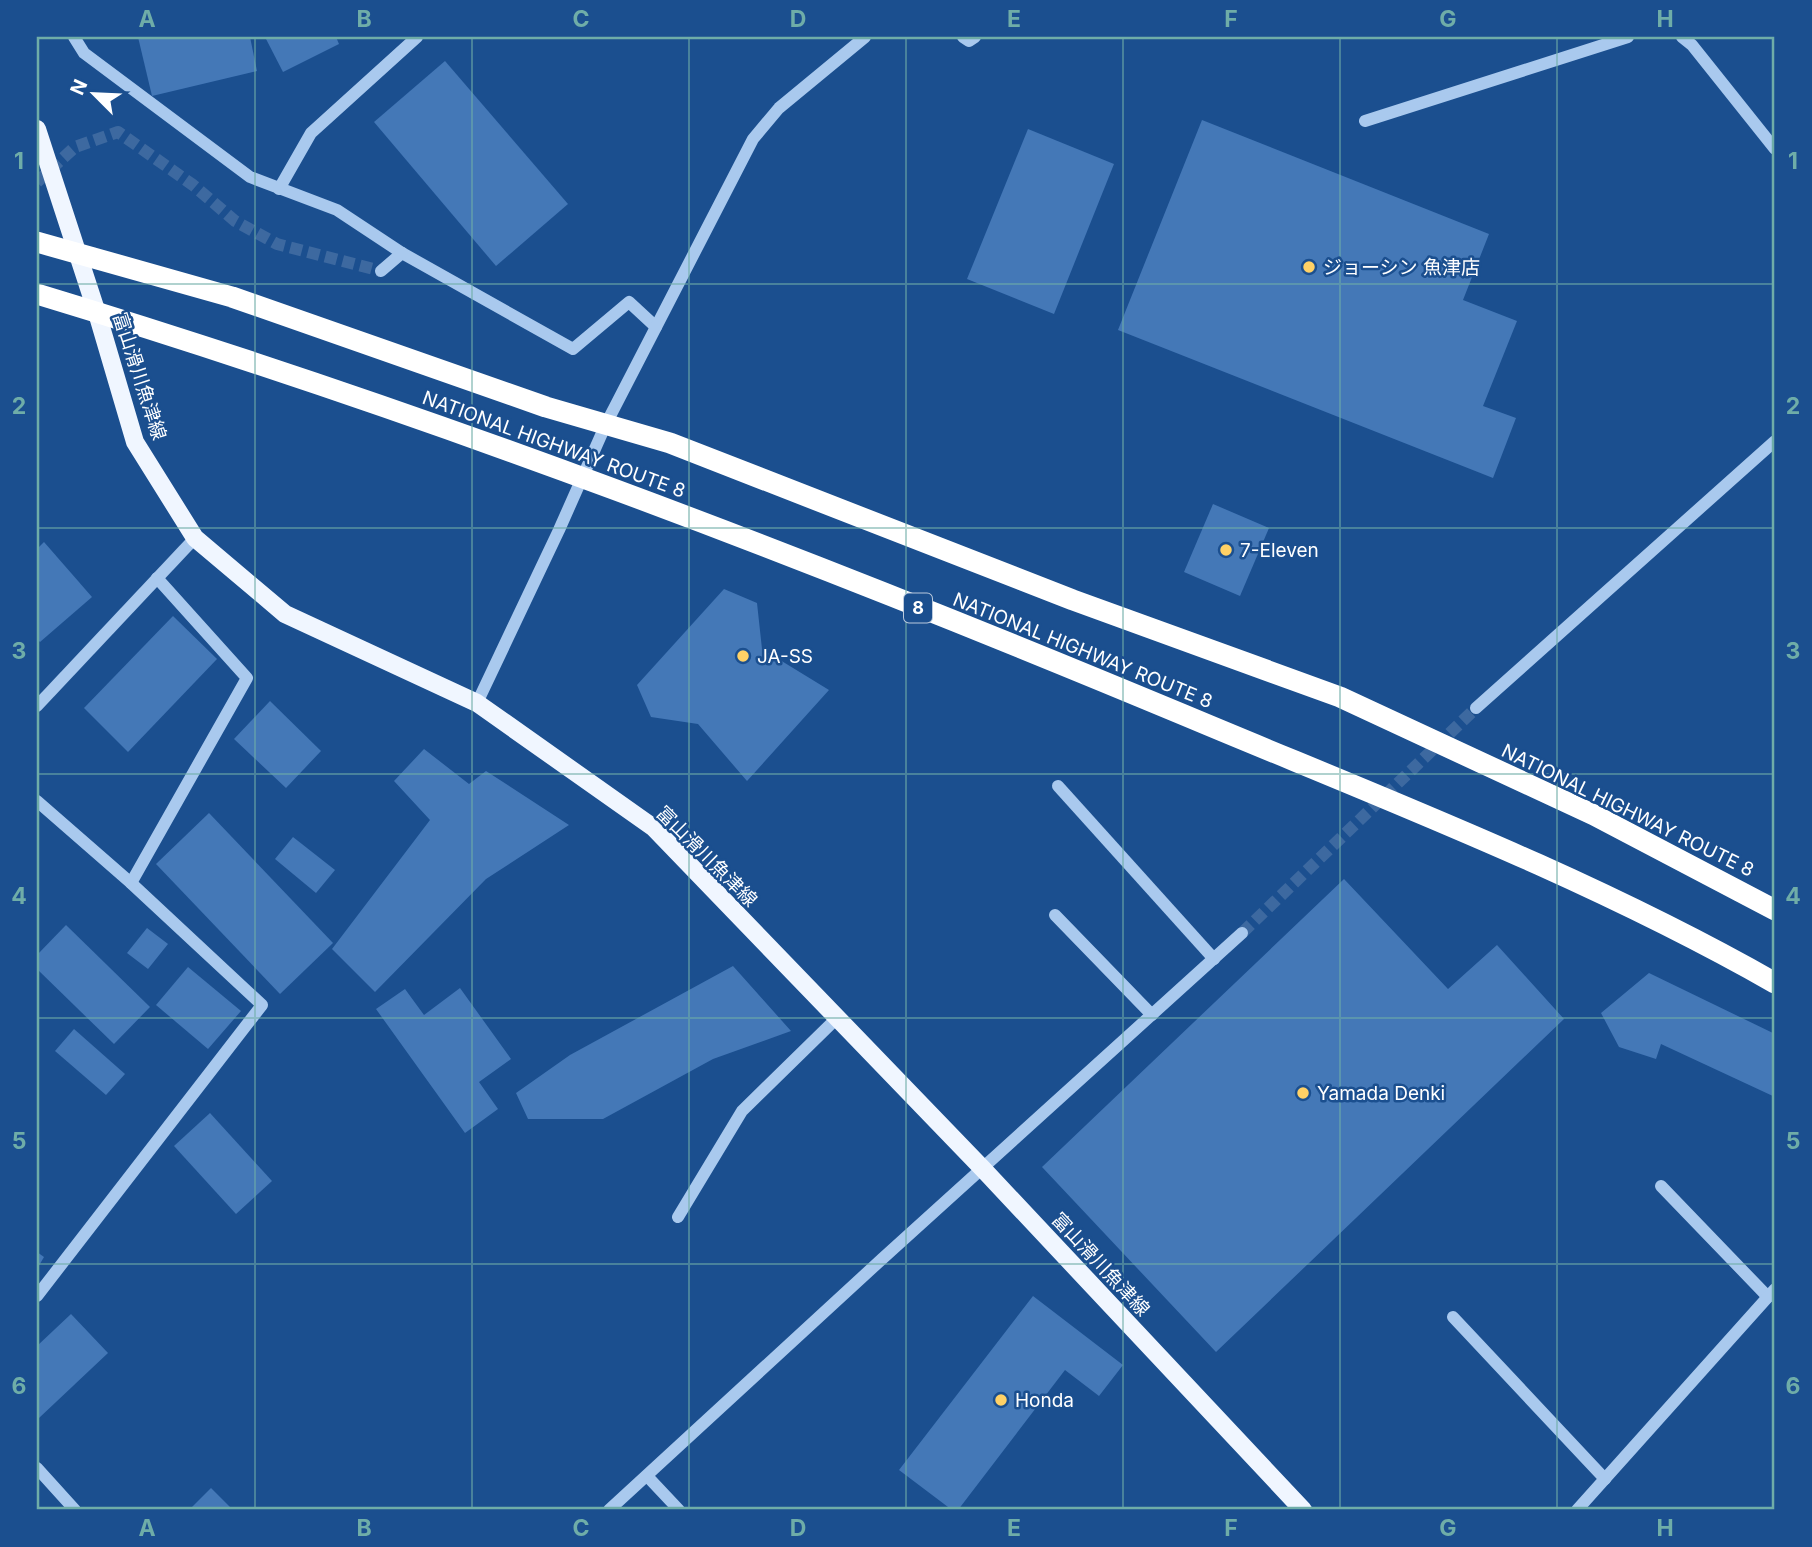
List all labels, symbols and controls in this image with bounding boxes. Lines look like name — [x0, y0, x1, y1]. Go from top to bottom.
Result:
text: A — [138, 5, 156, 33]
text: B — [356, 5, 372, 33]
text: C — [572, 5, 590, 33]
text: D — [790, 5, 806, 33]
text: E — [1007, 5, 1021, 33]
text: F — [1224, 5, 1238, 33]
text: G — [1439, 5, 1457, 33]
text: H — [1656, 5, 1674, 33]
north arrow — [60, 60, 130, 130]
text: N — [65, 76, 92, 99]
text: 1 — [14, 147, 24, 175]
text: 1 — [1788, 147, 1798, 175]
place label: ジョーシン 魚津店 — [1323, 256, 1480, 279]
marker: ジョーシン 魚津店 — [1301, 259, 1317, 275]
street label: 富山滑川魚津線 — [108, 309, 171, 443]
street label: NATIONAL HIGHWAY ROUTE 8 — [419, 386, 688, 503]
text: 2 — [12, 392, 26, 420]
text: 2 — [1786, 392, 1800, 420]
place label: 7-Eleven — [1240, 539, 1319, 562]
marker: 7-Eleven — [1218, 542, 1234, 558]
street label: NATIONAL HIGHWAY ROUTE 8 — [950, 588, 1216, 713]
road number: 8 — [904, 594, 932, 622]
text: 3 — [12, 637, 26, 665]
text: 3 — [1786, 637, 1800, 665]
place label: JA-SS — [757, 645, 813, 668]
marker: JA-SS — [735, 648, 751, 664]
street label: NATIONAL HIGHWAY ROUTE 8 — [1498, 739, 1758, 882]
street label: 富山滑川魚津線 — [651, 801, 762, 912]
text: 4 — [11, 882, 27, 910]
text: 4 — [1785, 882, 1801, 910]
place label: Yamada Denki — [1317, 1082, 1445, 1105]
marker: Yamada Denki — [1295, 1085, 1311, 1101]
text: 5 — [12, 1127, 26, 1155]
text: 5 — [1786, 1127, 1800, 1155]
street label: 富山滑川魚津線 — [1047, 1208, 1154, 1321]
text: 6 — [12, 1372, 26, 1400]
text: 6 — [1786, 1372, 1800, 1400]
place label: Honda — [1015, 1389, 1074, 1412]
marker: Honda — [993, 1392, 1009, 1408]
text: A — [138, 1514, 156, 1542]
text: B — [356, 1514, 372, 1542]
text: C — [572, 1514, 590, 1542]
text: D — [790, 1514, 806, 1542]
text: E — [1007, 1514, 1021, 1542]
text: F — [1224, 1514, 1238, 1542]
text: G — [1439, 1514, 1457, 1542]
text: H — [1656, 1514, 1674, 1542]

